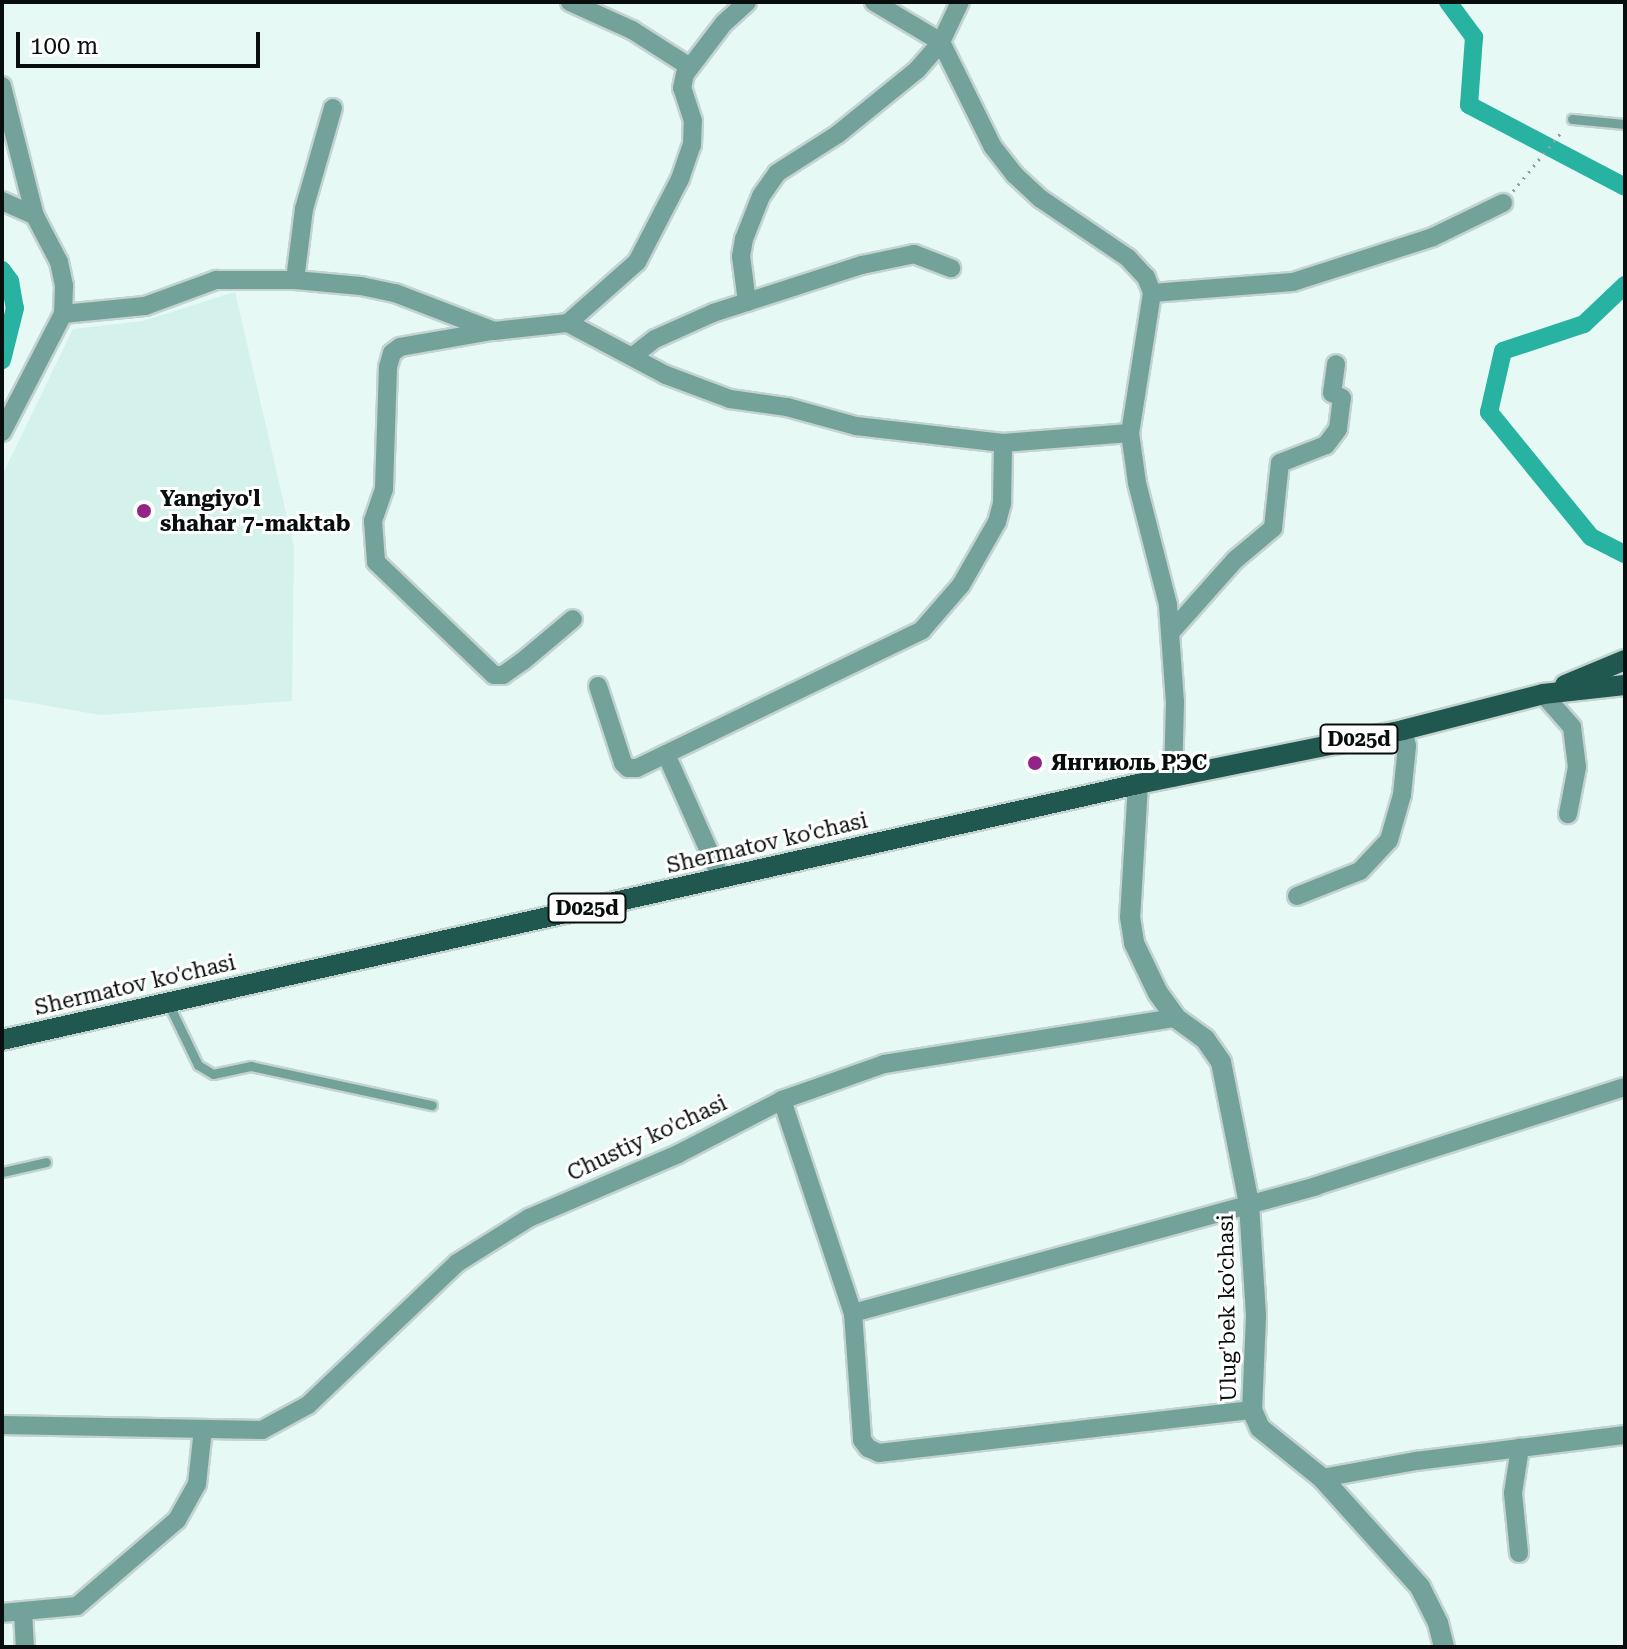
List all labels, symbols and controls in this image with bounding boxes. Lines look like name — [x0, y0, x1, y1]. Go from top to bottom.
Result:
scale bar — [20, 16, 264, 66]
text: 100 m — [30, 32, 98, 60]
place label: Yangiyo'l shahar 7-maktab — [160, 485, 350, 536]
marker: Yangiyo'l shahar 7-maktab — [135, 502, 153, 520]
road number: D025d — [1319, 723, 1399, 755]
place label: Янгиюль РЭС — [1051, 750, 1207, 776]
marker: Янгиюль РЭС — [1026, 754, 1044, 772]
street label: Shermatov ko'chasi — [664, 807, 870, 879]
road number: D025d — [547, 892, 627, 924]
street label: Shermatov ko'chasi — [32, 949, 238, 1021]
street label: Chustiy ko'chasi — [563, 1089, 731, 1187]
street label: Ulug'bek ko'chasi — [1212, 1214, 1242, 1402]

